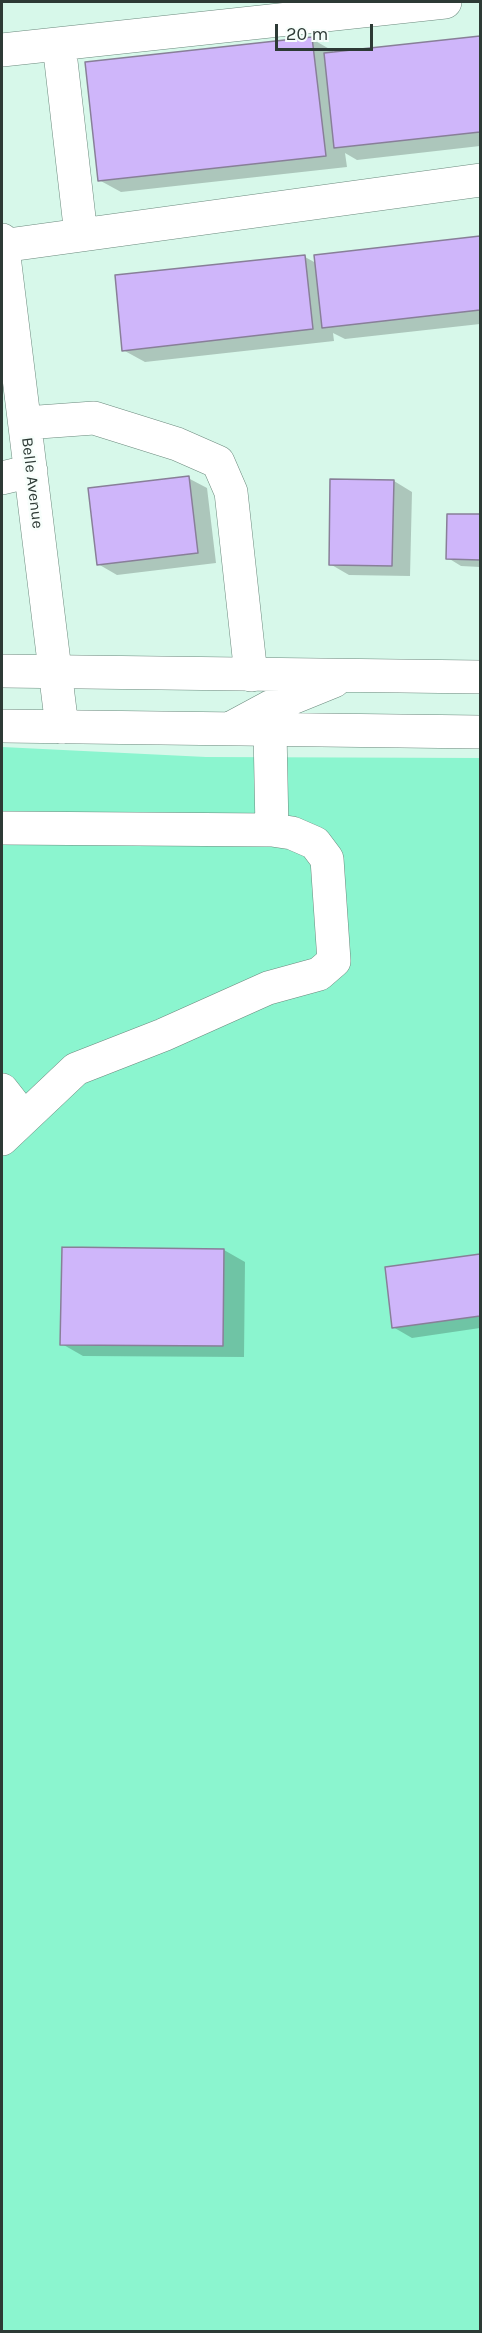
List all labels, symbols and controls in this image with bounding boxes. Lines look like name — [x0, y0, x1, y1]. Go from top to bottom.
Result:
scale bar — [278, 12, 376, 50]
text: 20 m — [286, 23, 328, 45]
street label: Belle Avenue — [17, 436, 47, 530]

